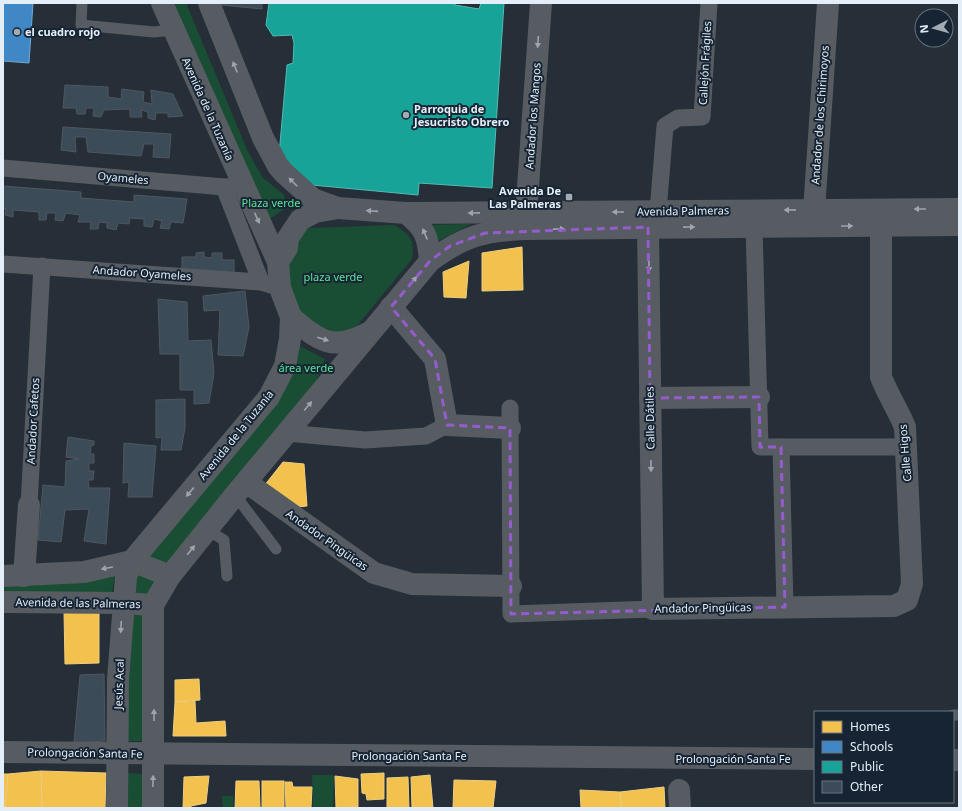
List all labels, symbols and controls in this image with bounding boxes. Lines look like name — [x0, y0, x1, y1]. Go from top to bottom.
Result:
north arrow — [914, 8, 954, 48]
street label: Callejón Frágiles — [695, 20, 714, 105]
place label: el cuadro rojo — [25, 24, 100, 39]
text: N — [916, 24, 931, 34]
marker: el cuadro rojo — [12, 27, 22, 37]
one-way arrow — [535, 36, 542, 48]
street label: Andador de los Chirimoyos — [807, 45, 832, 185]
street label: Avenida de la Tuzanía — [179, 55, 238, 163]
one-way arrow — [231, 60, 237, 72]
street label: Andador los Mangos — [521, 62, 544, 170]
place label: Parroquia de Jesucristo Obrero — [413, 101, 509, 129]
marker: Parroquia de Jesucristo Obrero — [401, 110, 411, 120]
street label: Oyameles — [97, 168, 149, 187]
one-way arrow — [288, 177, 298, 187]
place label: Avenida De Las Palmeras — [489, 183, 561, 211]
marker: Avenida De Las Palmeras — [564, 192, 574, 202]
park label: Plaza verde — [242, 195, 300, 210]
street label: Avenida Palmeras — [637, 202, 729, 219]
one-way arrow — [913, 206, 926, 212]
one-way arrow — [366, 207, 378, 214]
one-way arrow — [783, 207, 796, 213]
one-way arrow — [611, 209, 624, 215]
one-way arrow — [467, 210, 480, 216]
one-way arrow — [254, 212, 260, 223]
one-way arrow — [841, 223, 854, 229]
one-way arrow — [683, 224, 696, 230]
one-way arrow — [553, 226, 566, 232]
one-way arrow — [421, 228, 428, 240]
one-way arrow — [645, 260, 652, 272]
street label: Andador Oyameles — [92, 262, 192, 283]
park label: plaza verde — [303, 269, 363, 284]
one-way arrow — [409, 275, 418, 286]
one-way arrow — [317, 336, 329, 342]
park label: área verde — [279, 360, 333, 375]
street label: Andador Cafetos — [23, 377, 42, 465]
street label: Calle Dátiles — [641, 386, 658, 450]
street label: Avenida de la Tuzanía — [195, 387, 277, 483]
one-way arrow — [304, 401, 313, 411]
street label: Calle Higos — [895, 424, 914, 482]
one-way arrow — [648, 460, 654, 473]
one-way arrow — [186, 486, 195, 497]
street label: Andador Pingüicas — [283, 506, 371, 574]
one-way arrow — [186, 545, 195, 556]
one-way arrow — [101, 565, 113, 571]
street label: Avenida de las Palmeras — [15, 594, 141, 611]
street label: Andador Pingüicas — [654, 599, 752, 616]
one-way arrow — [118, 621, 125, 633]
street label: Jesús Acal — [110, 658, 127, 711]
one-way arrow — [151, 708, 157, 721]
legend — [814, 711, 954, 803]
text: Homes — [850, 718, 890, 735]
text: Schools — [850, 738, 893, 755]
street label: Prolongación Santa Fe — [27, 744, 143, 761]
street label: Prolongación Santa Fe — [351, 748, 467, 763]
street label: Prolongación Santa Fe — [675, 751, 791, 766]
text: Public — [850, 758, 884, 775]
one-way arrow — [150, 774, 156, 787]
text: Other — [850, 778, 883, 795]

